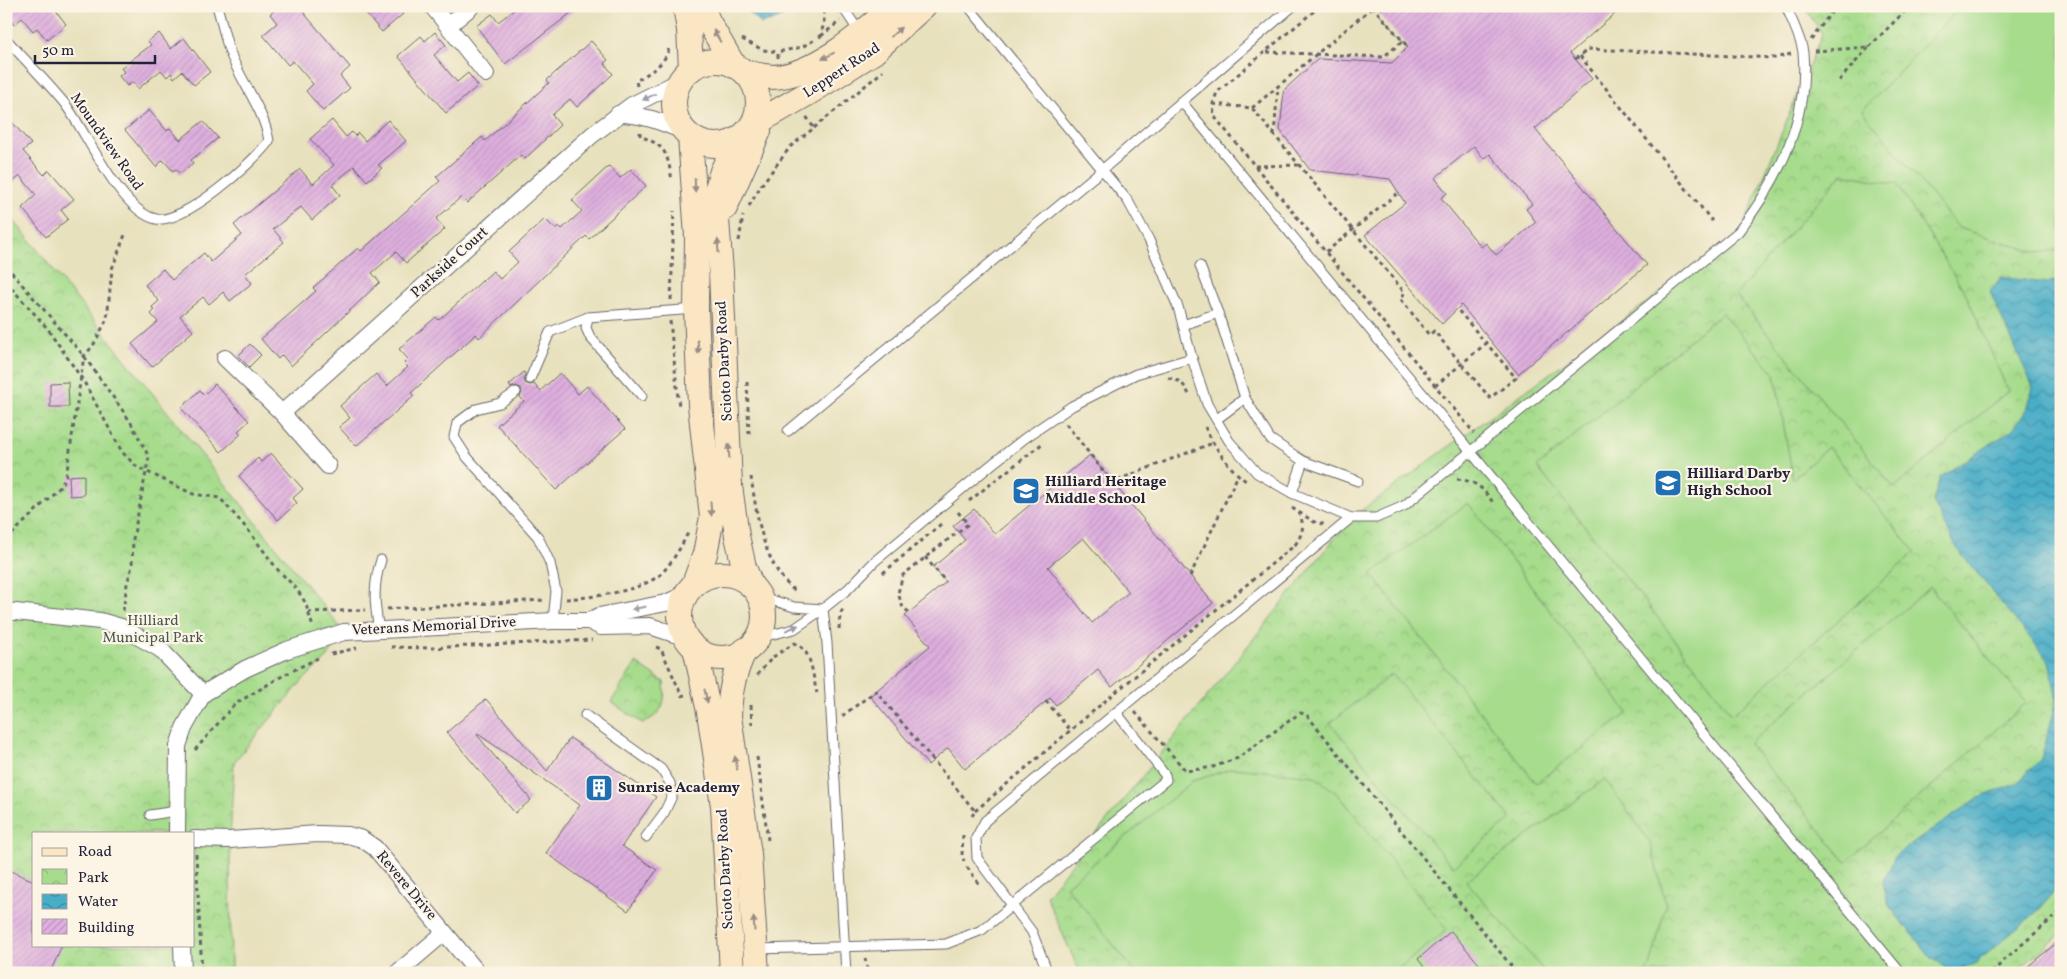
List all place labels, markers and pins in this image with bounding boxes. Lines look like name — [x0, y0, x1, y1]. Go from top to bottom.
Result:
place label: Hilliard Darby High School — [1687, 464, 1791, 502]
school or university icon: Hilliard Darby High School — [1653, 468, 1683, 498]
place label: Hilliard Heritage Middle School — [1045, 472, 1167, 510]
school or university icon: Hilliard Heritage Middle School — [1011, 476, 1041, 506]
building icon: Sunrise Academy — [584, 773, 614, 803]
place label: Sunrise Academy — [618, 778, 741, 799]

